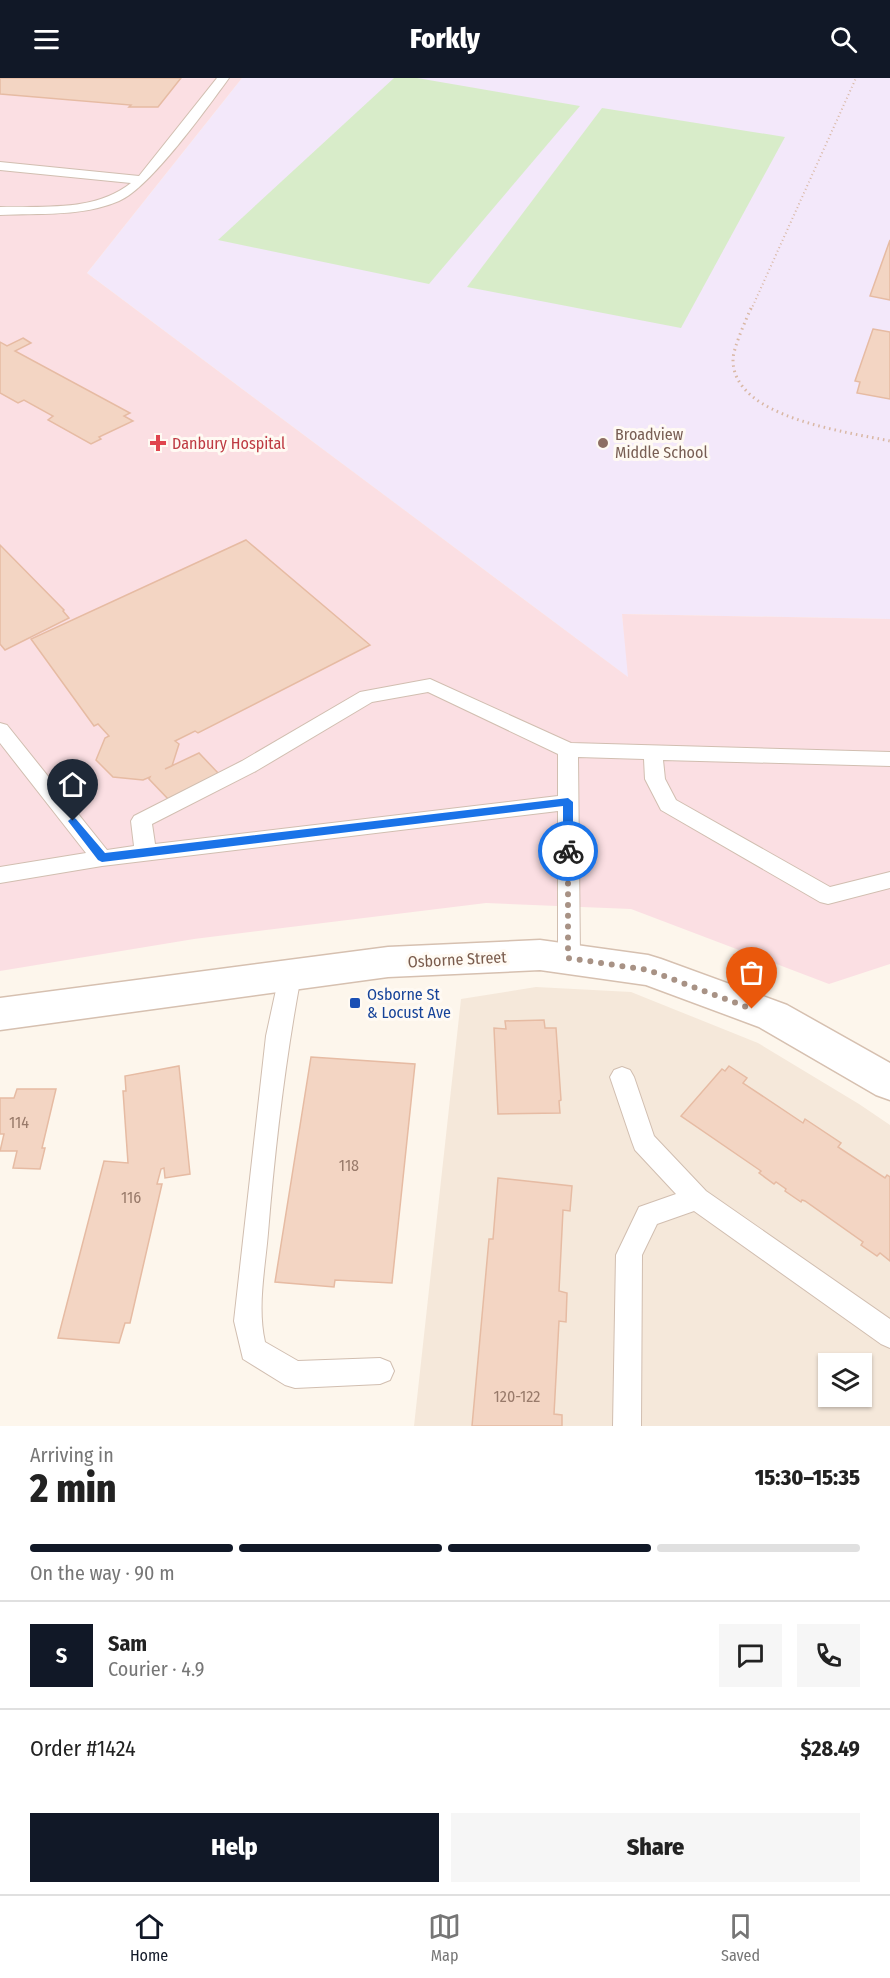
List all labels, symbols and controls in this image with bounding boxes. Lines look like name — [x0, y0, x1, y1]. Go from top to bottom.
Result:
icon: menu — [30, 23, 63, 56]
text: Forkly — [410, 23, 480, 55]
icon: search — [827, 23, 860, 56]
place label: Broadview Middle School — [615, 425, 708, 462]
marker: Danbury Hospital — [149, 434, 167, 452]
place label: Danbury Hospital — [172, 434, 285, 453]
marker: Broadview Middle School — [596, 436, 610, 450]
pin — [47, 759, 98, 821]
icon: home — [56, 768, 89, 801]
courier — [538, 821, 598, 881]
icon: bike — [552, 835, 585, 868]
street label: Osborne Street — [407, 947, 508, 972]
pin — [726, 947, 777, 1009]
icon: bag — [735, 956, 768, 989]
place label: Osborne St & Locust Ave — [367, 985, 451, 1022]
marker: Osborne St & Locust Ave — [348, 996, 362, 1010]
house number: 114 — [9, 1113, 29, 1132]
house number: 118 — [339, 1156, 359, 1175]
house number: 116 — [121, 1188, 141, 1207]
map controls — [818, 1353, 872, 1407]
button: layers — [818, 1353, 872, 1407]
house number: 120-122 — [494, 1387, 540, 1406]
text: Arriving in — [30, 1443, 114, 1467]
text: 15:30–15:35 — [755, 1464, 860, 1491]
text: 2 min — [30, 1466, 116, 1512]
text: On the way · 90 m — [30, 1561, 175, 1585]
button: chat — [719, 1624, 782, 1687]
button: phone — [797, 1624, 860, 1687]
text: Sam — [108, 1630, 147, 1657]
text: S — [56, 1642, 67, 1669]
text: Courier · 4.9 — [108, 1657, 204, 1681]
text: Order #1424 — [30, 1735, 136, 1762]
text: $28.49 — [801, 1735, 860, 1762]
button: Help — [30, 1813, 439, 1882]
button: Share — [451, 1813, 860, 1882]
tab: Home — [130, 1910, 168, 1965]
tab: Map — [428, 1910, 461, 1965]
tab: Saved — [721, 1910, 760, 1965]

